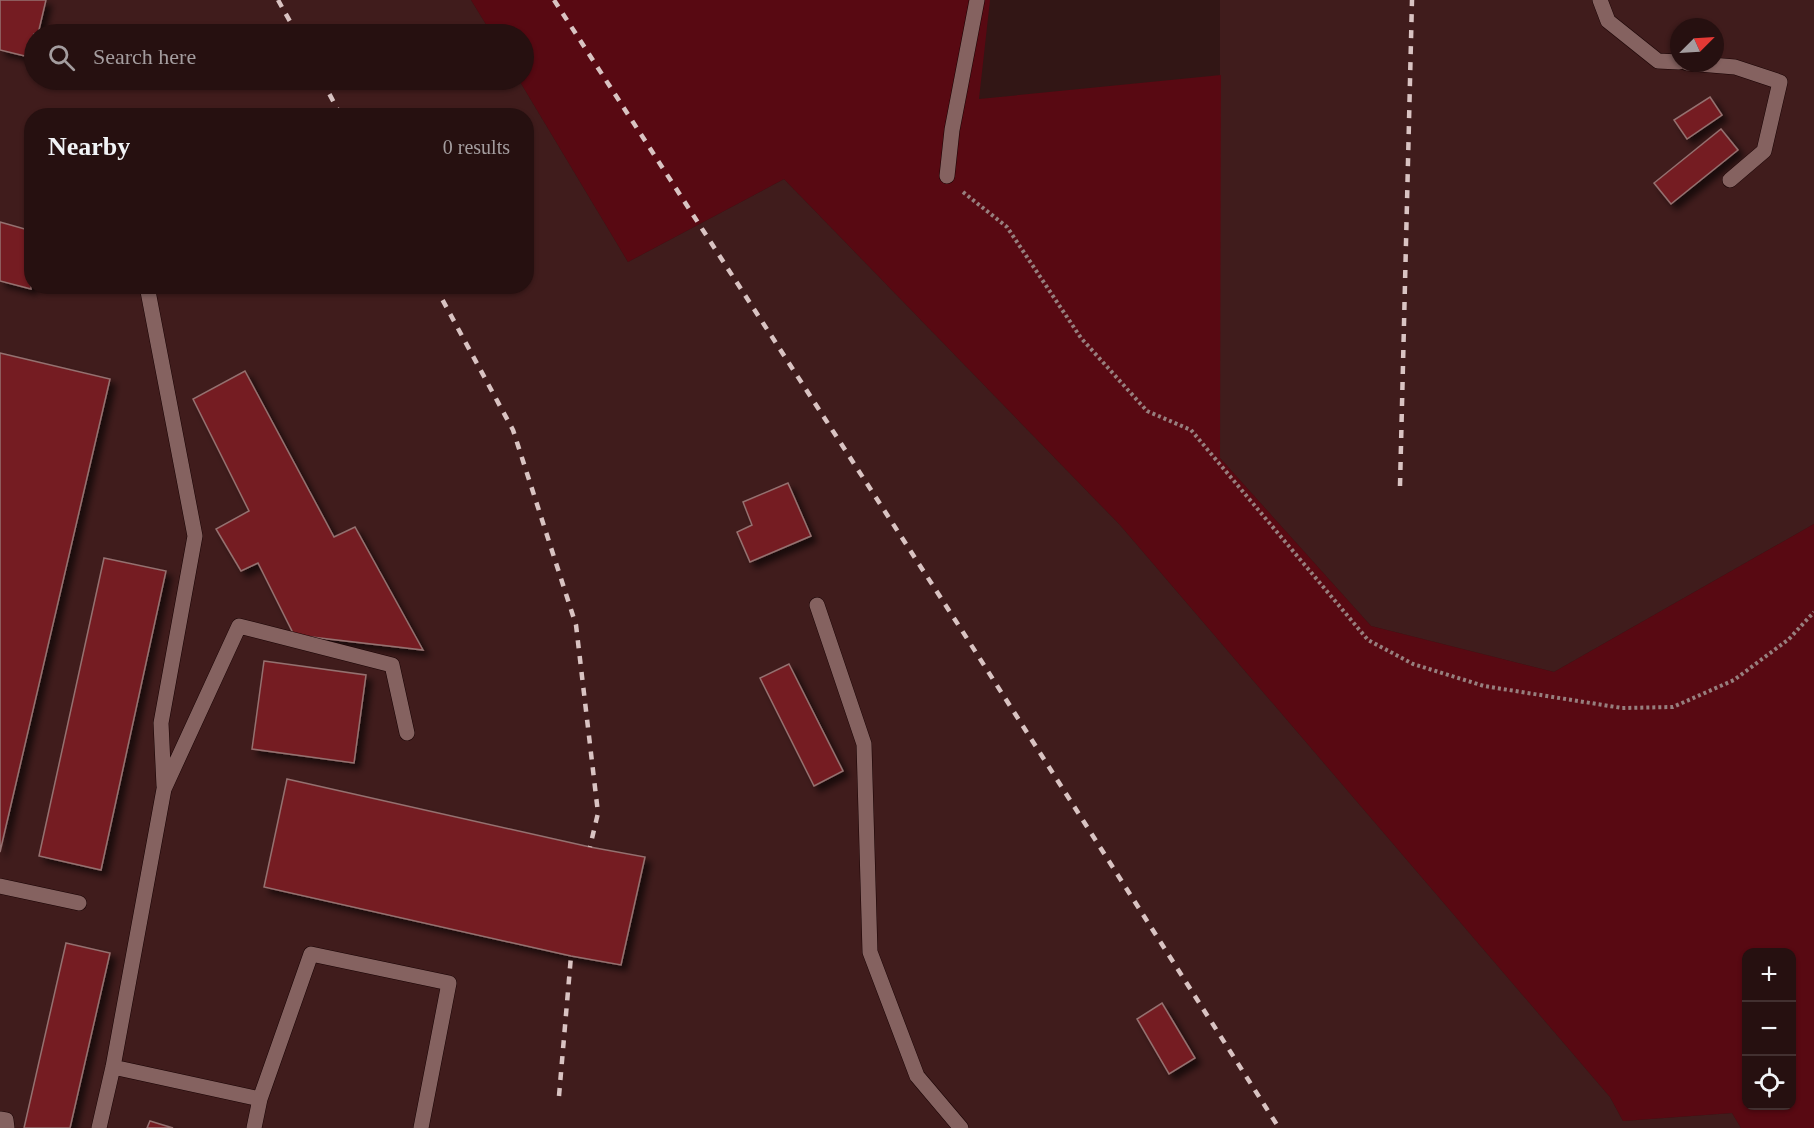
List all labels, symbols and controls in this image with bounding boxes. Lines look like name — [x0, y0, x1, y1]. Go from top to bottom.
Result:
north arrow — [1670, 18, 1724, 72]
search box — [24, 24, 534, 90]
icon: search — [45, 41, 78, 74]
text: Search here — [93, 44, 196, 69]
text: Nearby — [48, 132, 130, 161]
text: 0 results — [443, 136, 510, 158]
map controls — [1742, 948, 1796, 1110]
button: + — [1742, 948, 1796, 1002]
button: − — [1742, 1002, 1796, 1056]
button: locate — [1742, 1056, 1796, 1110]

